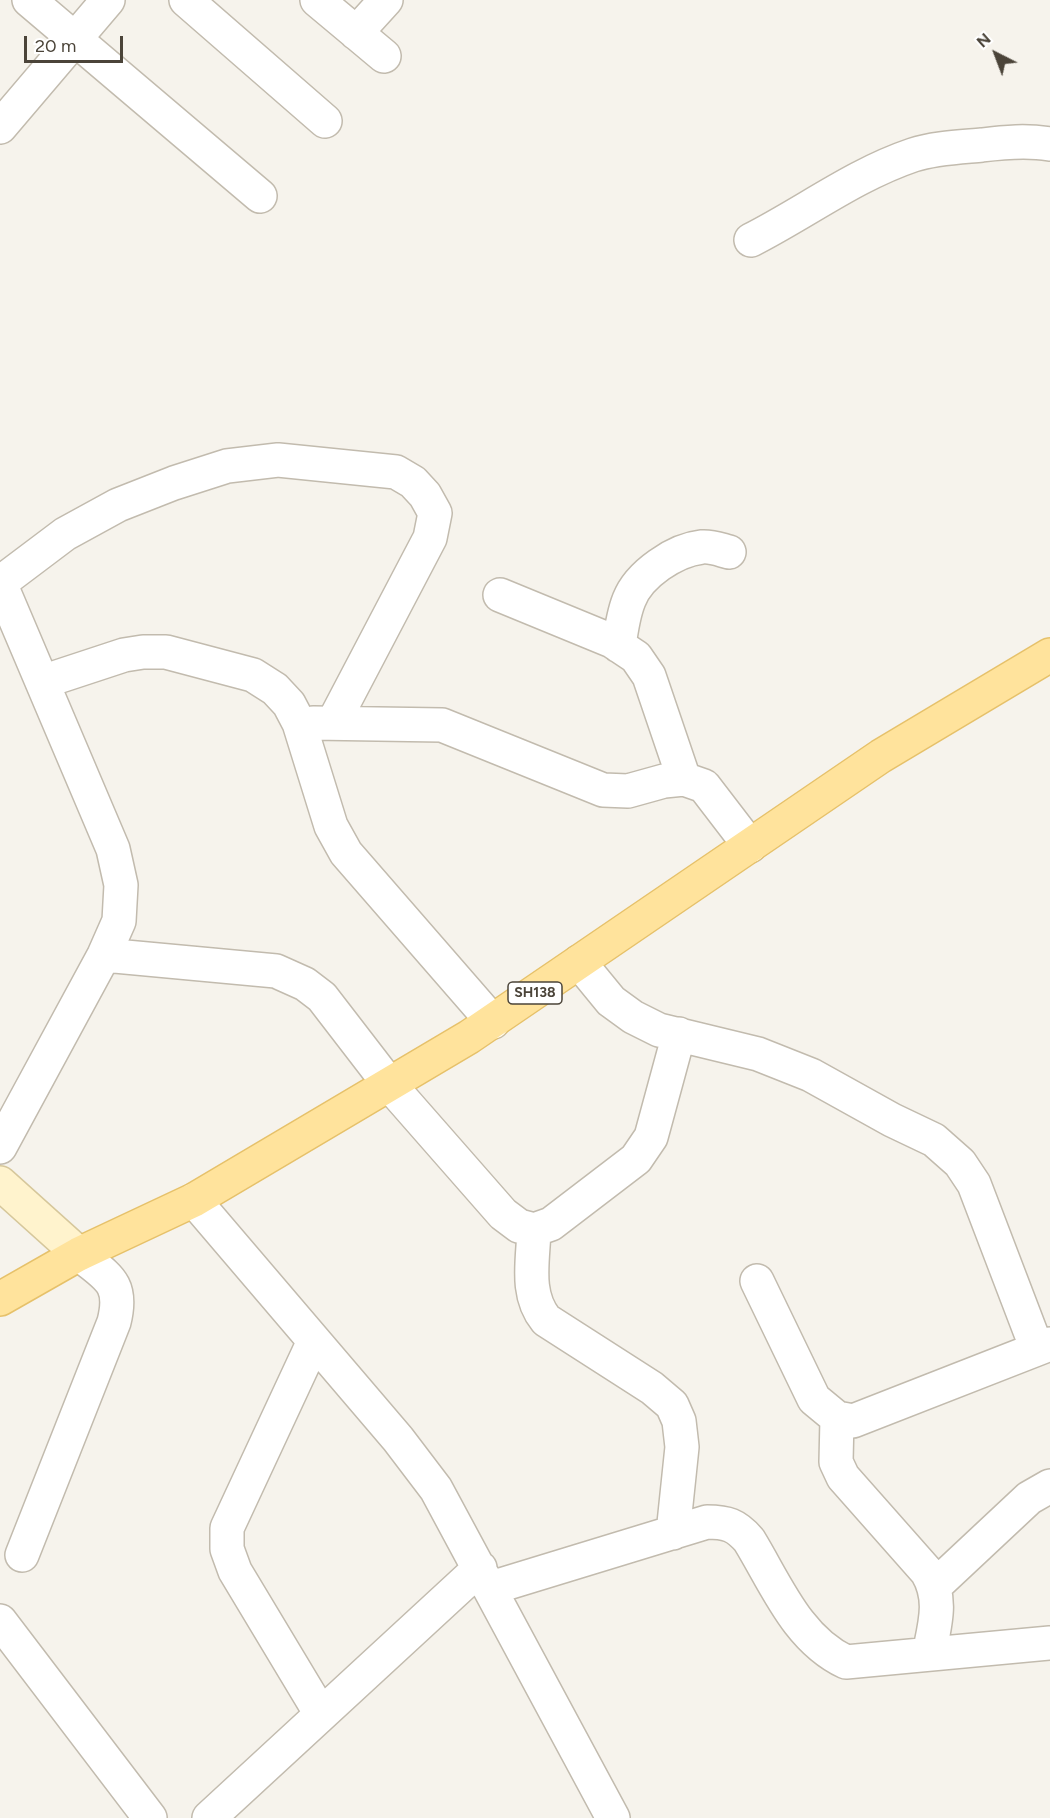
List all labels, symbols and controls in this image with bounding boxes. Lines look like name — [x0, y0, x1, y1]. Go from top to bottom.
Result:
scale bar — [27, 24, 126, 62]
north arrow — [966, 24, 1026, 84]
text: N — [973, 29, 995, 51]
text: 20 m — [35, 35, 76, 57]
road number: SH138 — [508, 982, 562, 1004]

